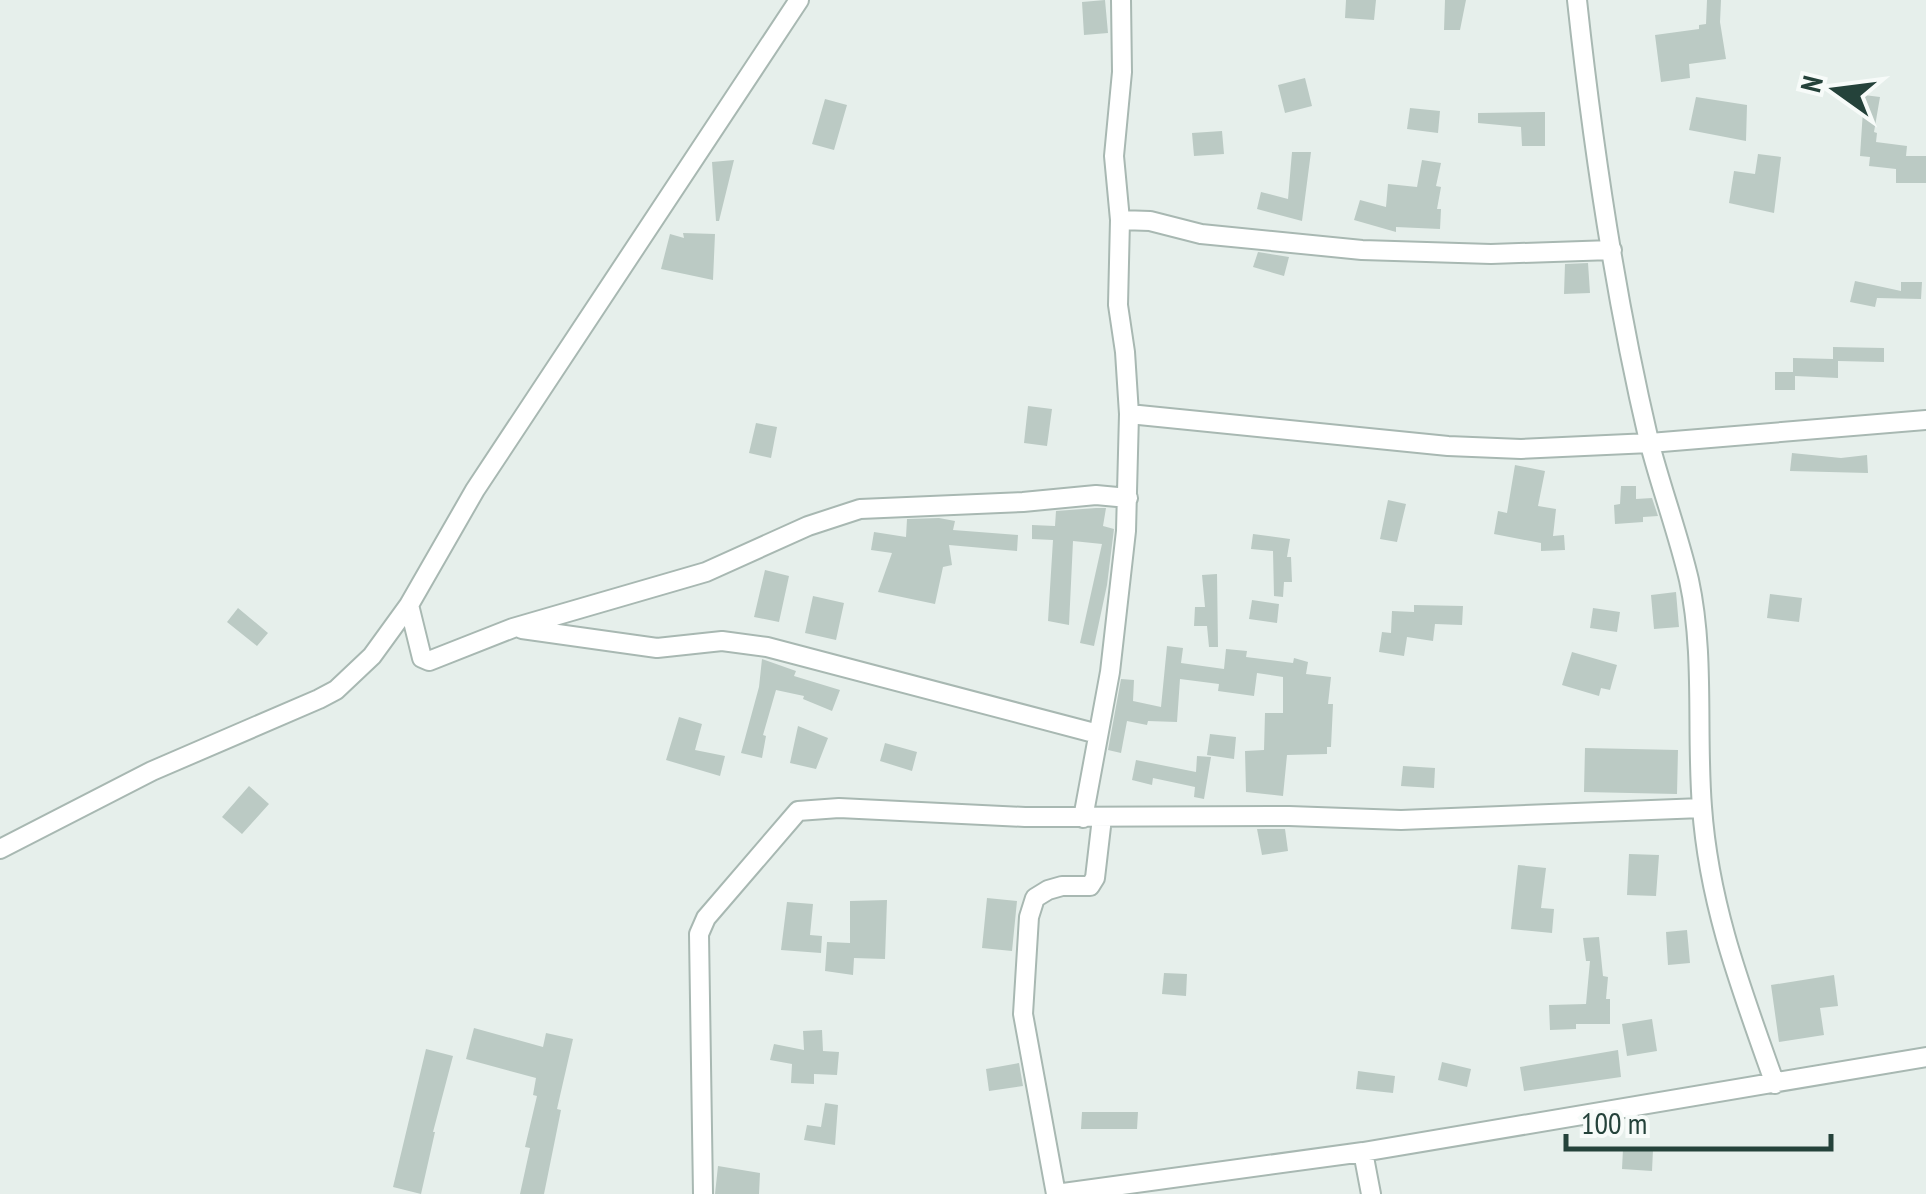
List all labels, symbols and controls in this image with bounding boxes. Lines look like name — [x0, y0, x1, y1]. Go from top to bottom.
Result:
north arrow — [1786, 40, 1886, 140]
text: N — [1791, 72, 1831, 96]
scale bar — [1566, 1089, 1831, 1151]
text: 100 m — [1581, 1103, 1647, 1142]

